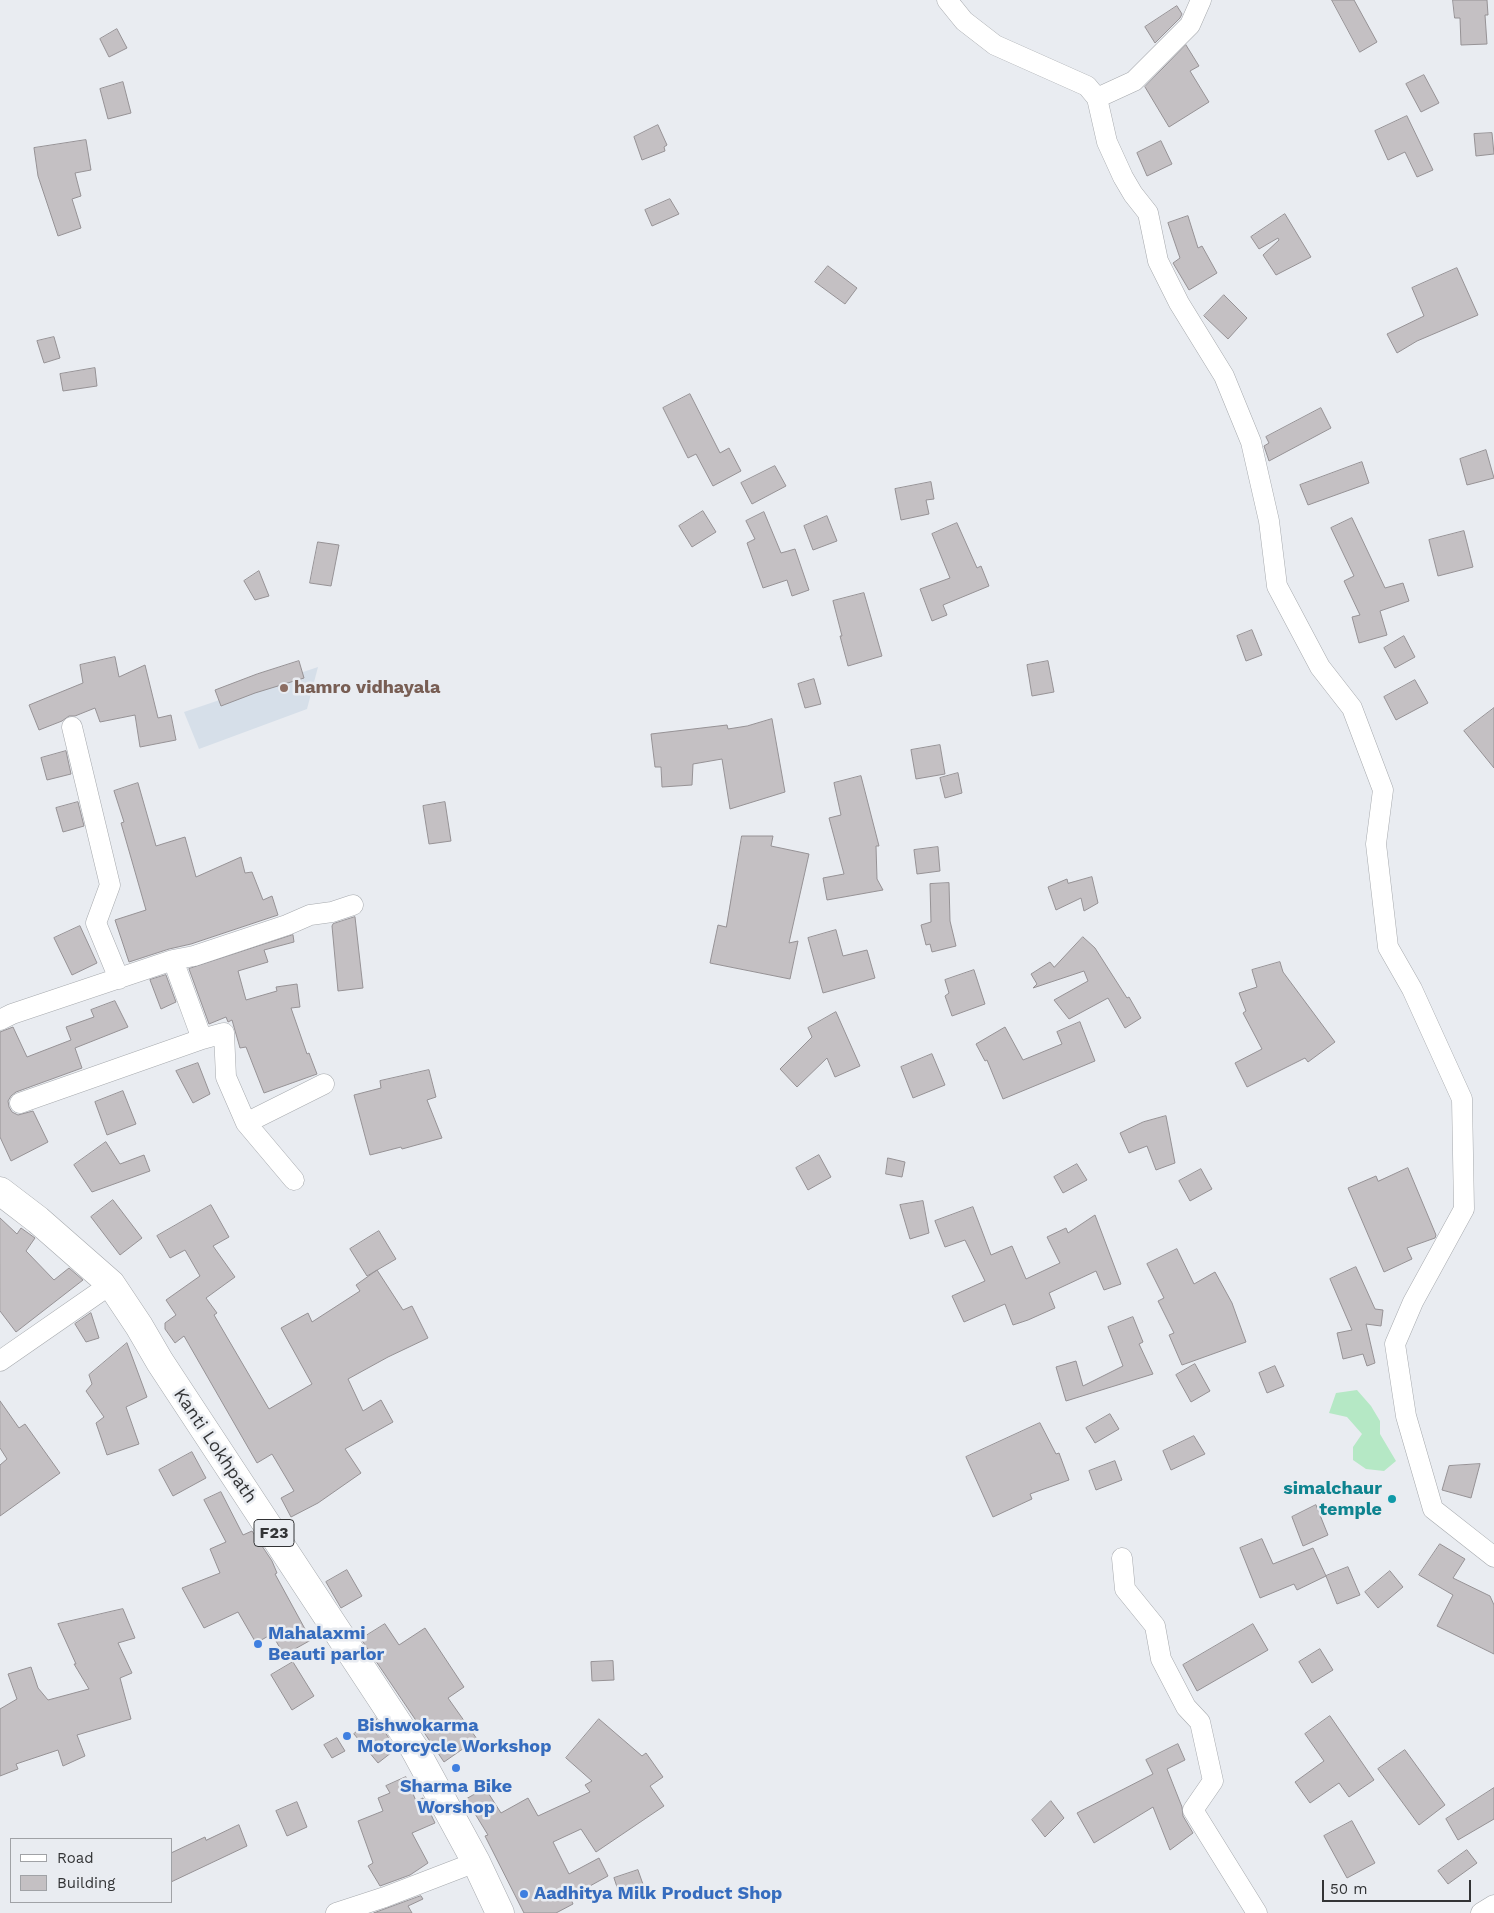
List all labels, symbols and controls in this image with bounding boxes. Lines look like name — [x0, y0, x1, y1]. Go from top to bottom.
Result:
place label: hamro vidhayala — [294, 677, 441, 699]
marker: hamro vidhayala — [278, 682, 290, 694]
street label: Kanti Lokhpath — [169, 1385, 261, 1507]
place label: simalchaur temple — [1283, 1478, 1382, 1520]
marker: simalchaur temple — [1386, 1493, 1398, 1505]
road number: F23 — [254, 1520, 294, 1546]
place label: Mahalaxmi Beauti parlor — [268, 1623, 384, 1666]
marker: Mahalaxmi Beauti parlor — [252, 1638, 264, 1650]
place label: Bishwokarma Motorcycle Workshop — [357, 1715, 551, 1758]
marker: Bishwokarma Motorcycle Workshop — [341, 1730, 353, 1742]
marker: Sharma Bike Worshop — [450, 1762, 462, 1774]
place label: Sharma Bike Worshop — [400, 1776, 512, 1818]
legend — [10, 1838, 172, 1903]
text: Road — [57, 1849, 94, 1867]
scale bar — [1324, 1870, 1473, 1902]
text: Building — [57, 1874, 115, 1892]
text: 50 m — [1330, 1880, 1367, 1898]
place label: Aadhitya Milk Product Shop — [534, 1883, 782, 1905]
marker: Aadhitya Milk Product Shop — [518, 1888, 530, 1900]

